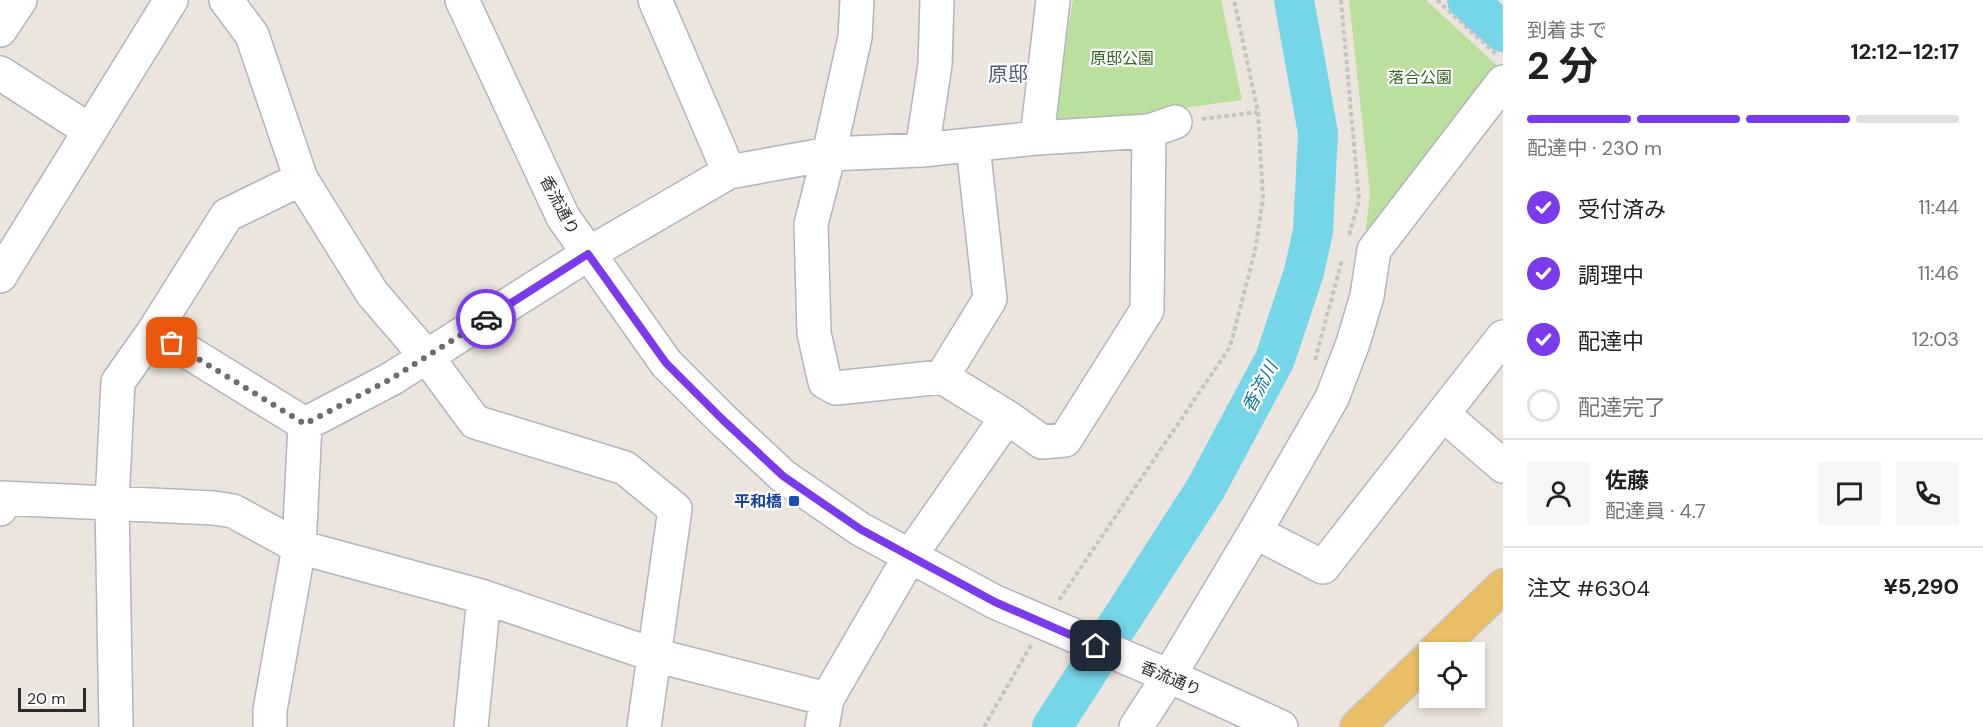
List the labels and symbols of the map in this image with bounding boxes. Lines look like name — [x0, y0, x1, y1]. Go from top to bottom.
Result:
park label: 原邸公園 — [1090, 48, 1154, 69]
district label: 原邸 — [988, 61, 1028, 87]
park label: 落合公園 — [1388, 67, 1452, 88]
street label: 香流通り — [535, 172, 584, 238]
courier — [456, 289, 516, 349]
pin — [146, 317, 197, 368]
water label: 香流川 — [1237, 356, 1284, 416]
place label: 平和橋 — [734, 491, 782, 512]
marker: 平和橋 — [787, 494, 801, 508]
pin — [1070, 620, 1121, 671]
street label: 香流通り — [1137, 656, 1204, 701]
scale bar — [18, 685, 86, 712]

